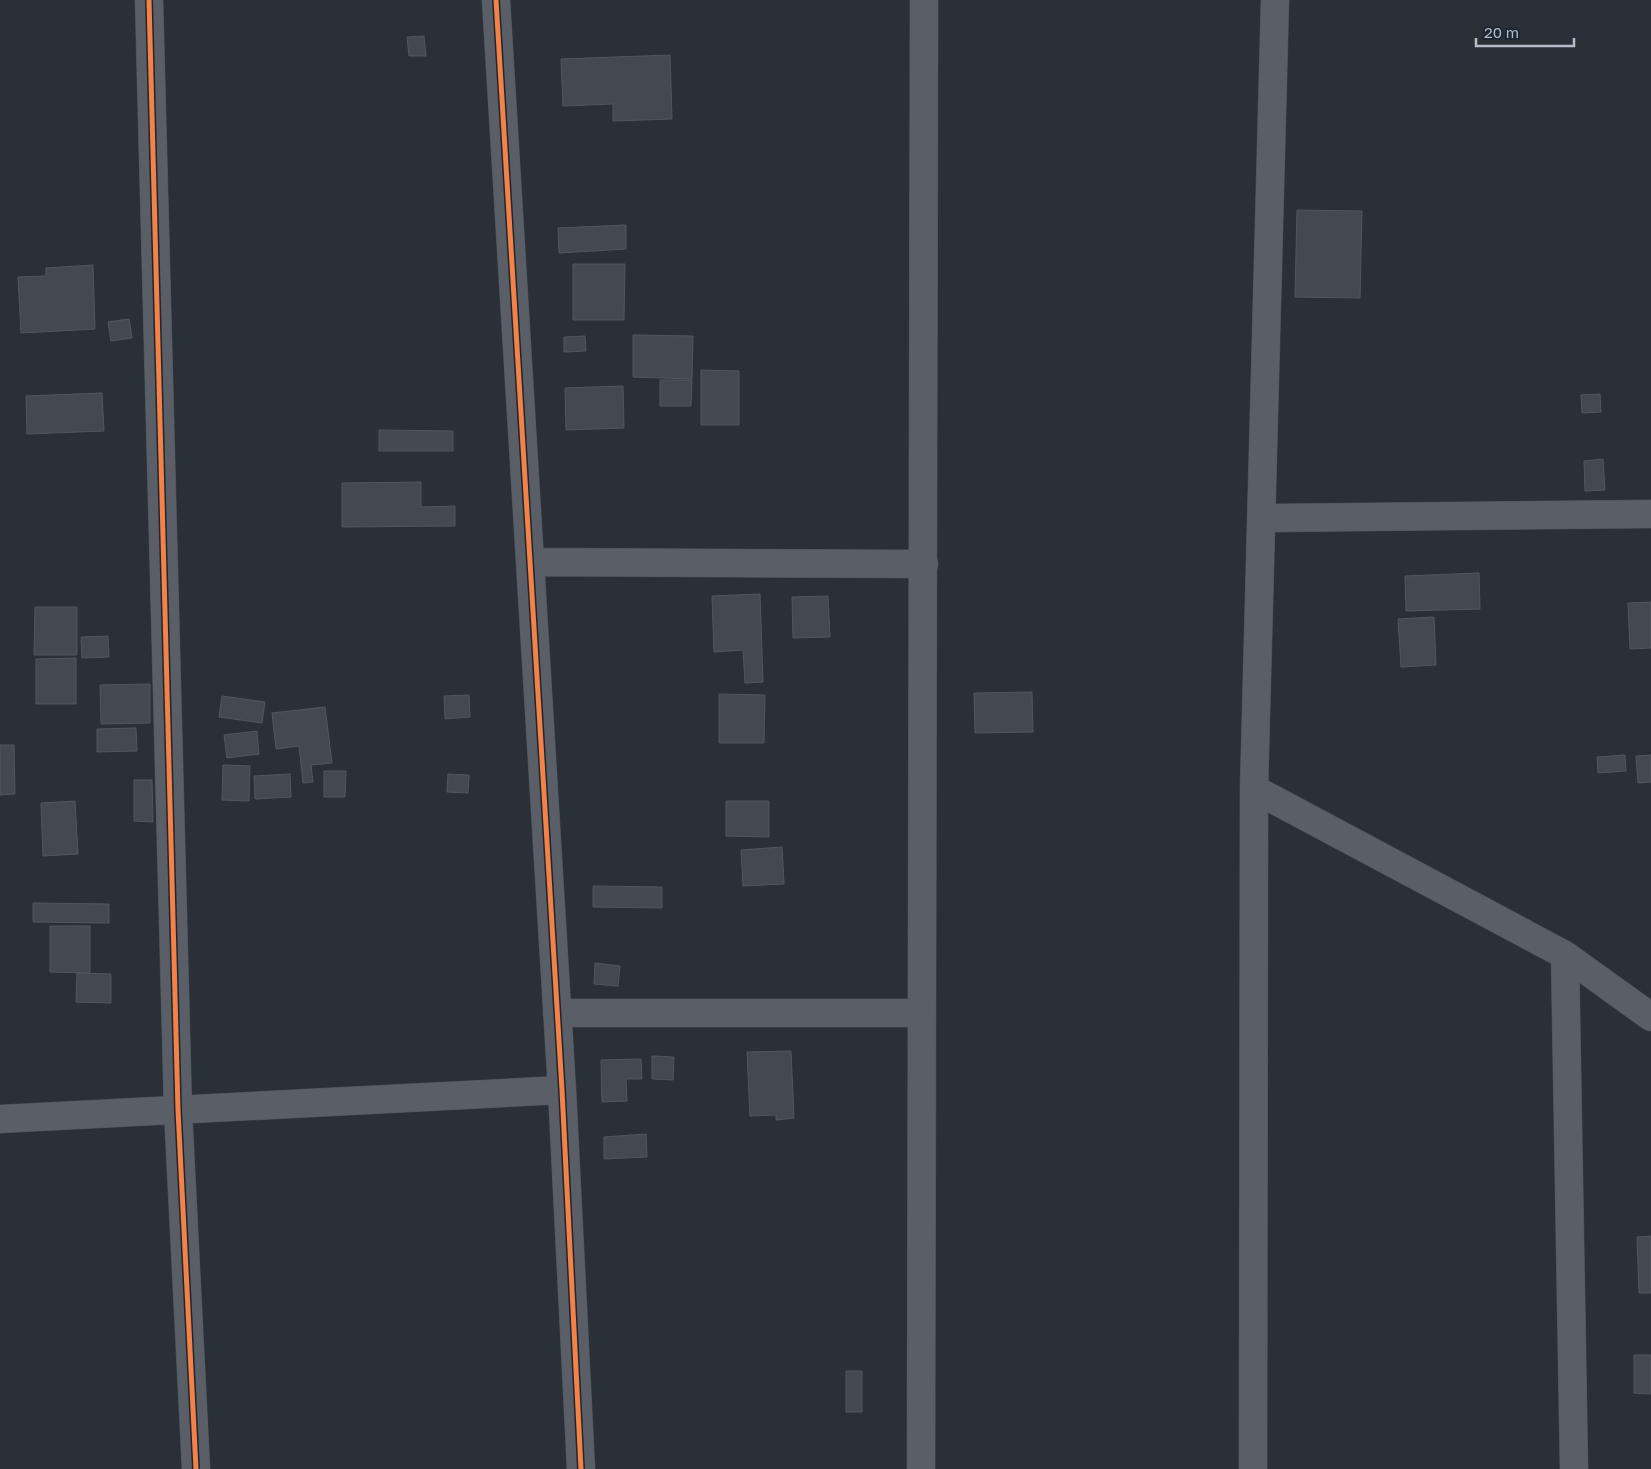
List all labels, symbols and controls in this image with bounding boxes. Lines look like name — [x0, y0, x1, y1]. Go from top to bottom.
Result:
scale bar — [1476, 15, 1574, 47]
text: 20 m — [1484, 23, 1519, 41]

